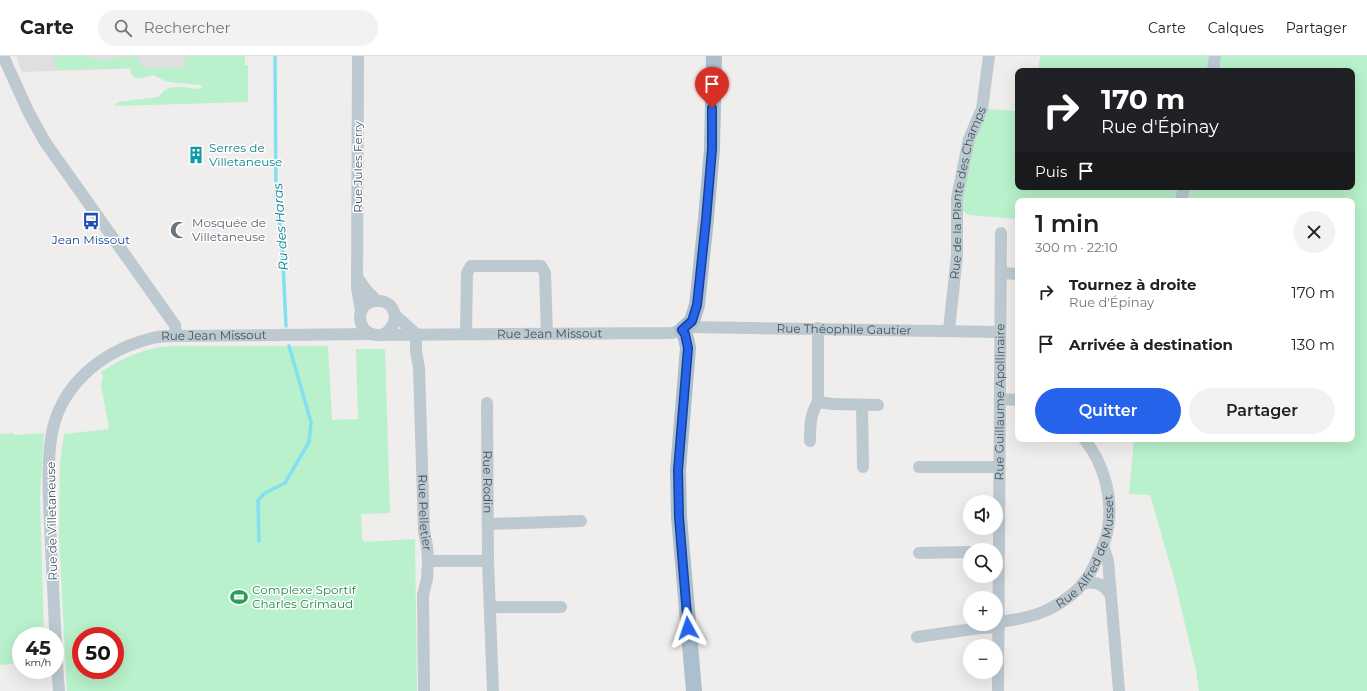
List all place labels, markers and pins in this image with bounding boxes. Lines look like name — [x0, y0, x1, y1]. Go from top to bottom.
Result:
pin — [695, 67, 729, 108]
place label: Serres de Villetaneuse — [209, 140, 282, 169]
building icon: Serres de Villetaneuse — [186, 145, 206, 165]
bus stop icon: Jean Missout — [81, 211, 101, 231]
place label: Mosquée de Villetaneuse — [192, 215, 266, 244]
mosque icon: Mosquée de Villetaneuse — [169, 220, 189, 240]
place label: Jean Missout — [51, 232, 130, 247]
place label: Complexe Sportif Charles Grimaud — [252, 582, 357, 611]
sports icon: Complexe Sportif Charles Grimaud — [229, 587, 249, 607]

